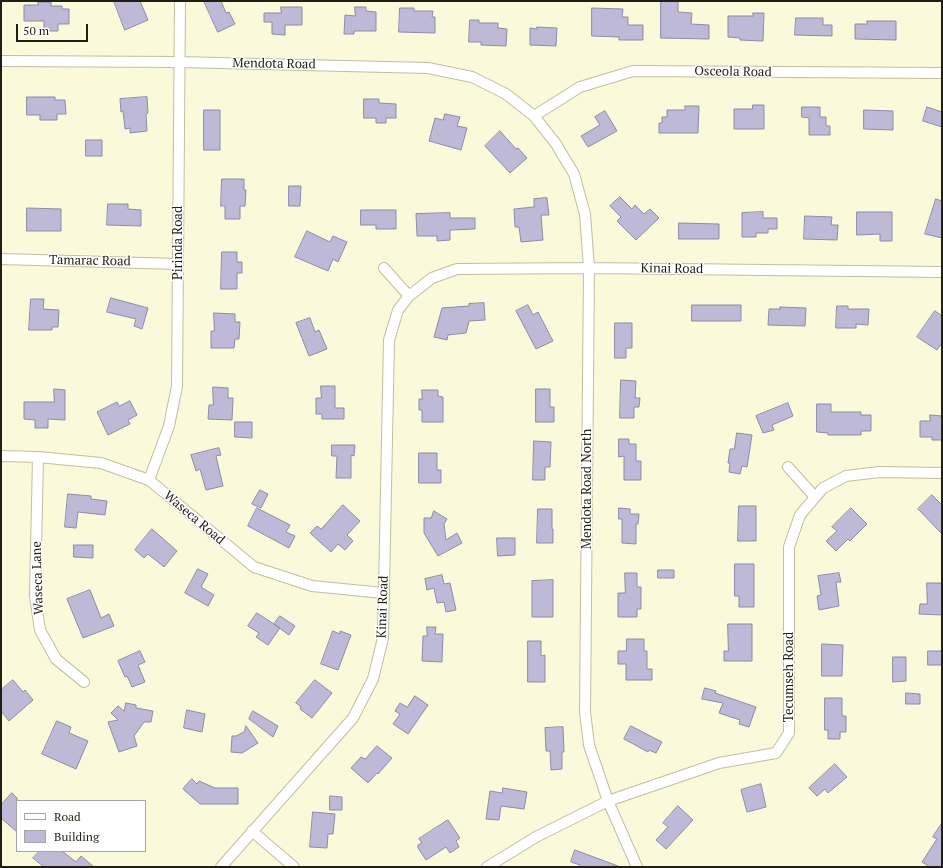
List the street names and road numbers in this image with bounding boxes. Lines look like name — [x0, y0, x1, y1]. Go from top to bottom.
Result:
street label: Mendota Road — [232, 55, 316, 73]
street label: Osceola Road — [694, 64, 772, 80]
street label: Pirinda Road — [170, 206, 186, 280]
street label: Tamarac Road — [49, 252, 131, 270]
street label: Kinai Road — [641, 261, 703, 277]
street label: Mendota Road North — [579, 429, 595, 549]
street label: Waseca Road — [160, 488, 228, 548]
street label: Waseca Lane — [29, 541, 47, 615]
street label: Kinai Road — [374, 575, 392, 639]
street label: Tecumseh Road — [781, 632, 797, 722]

